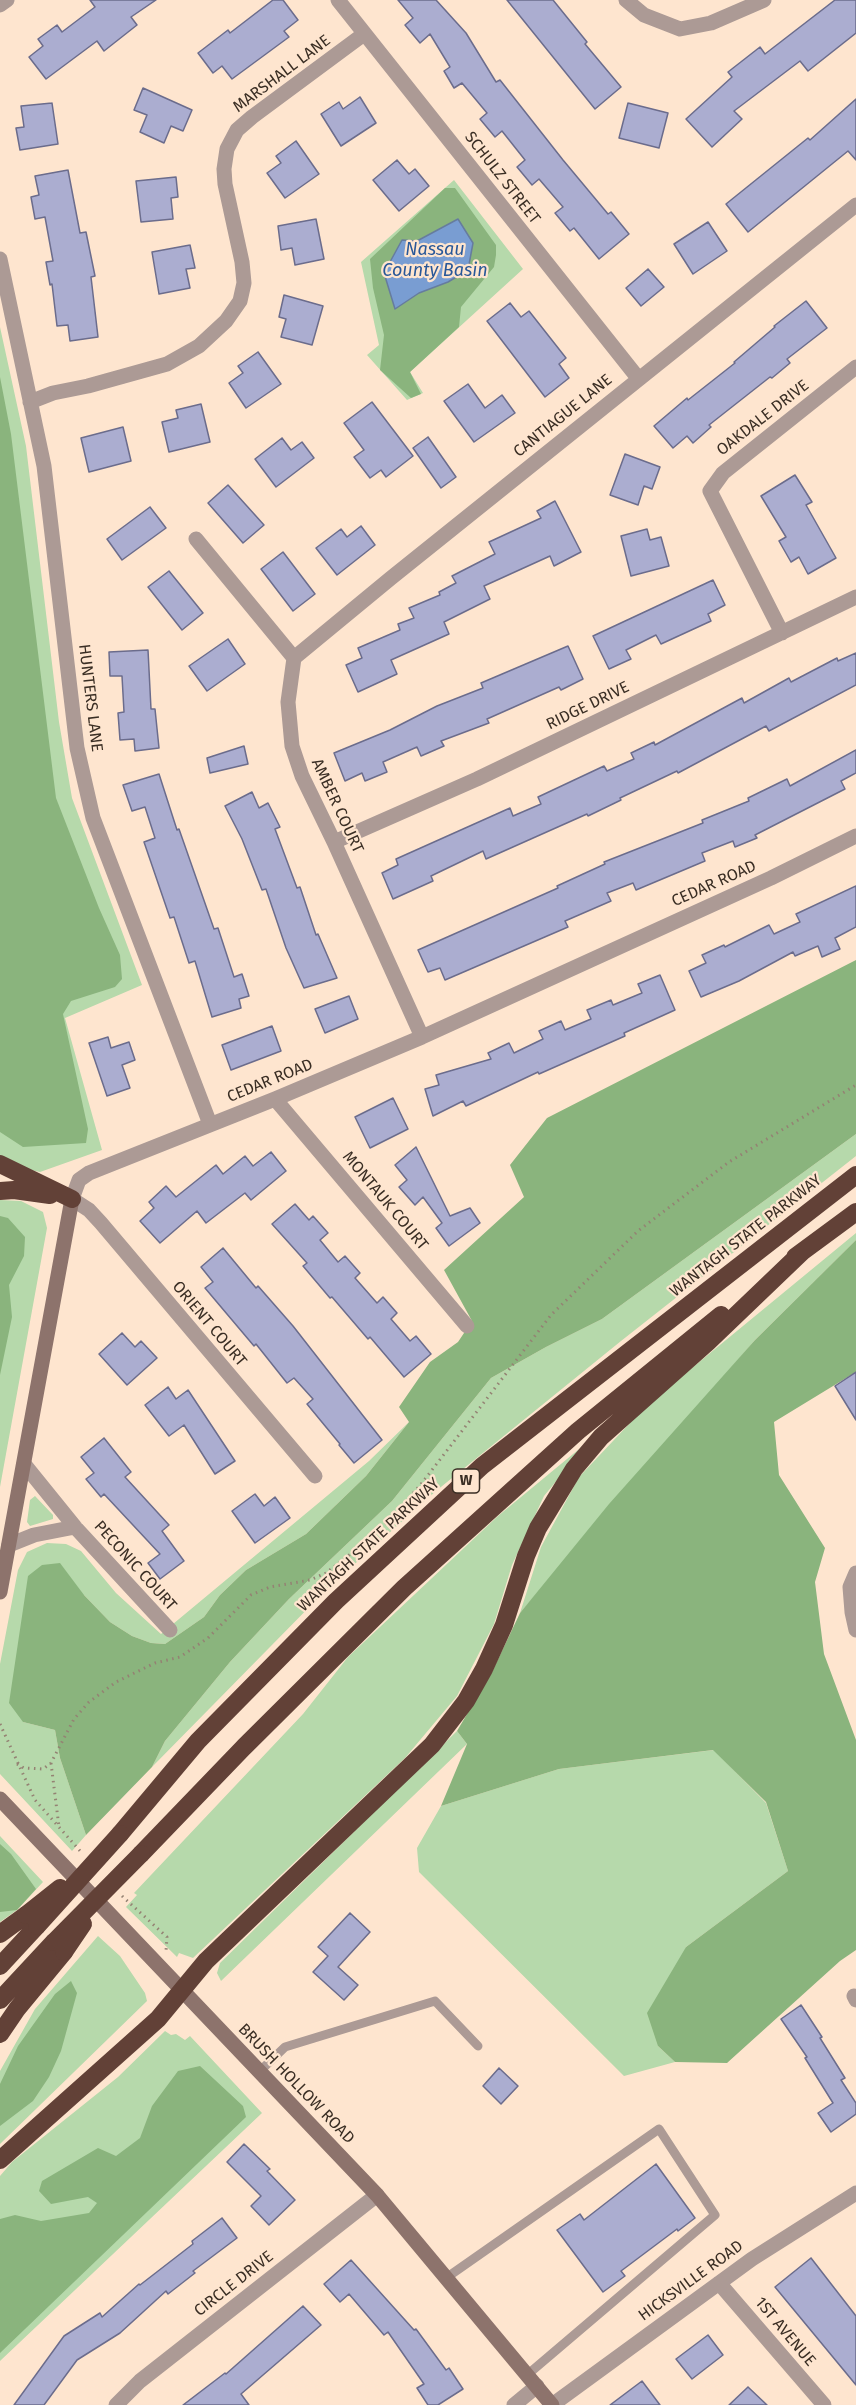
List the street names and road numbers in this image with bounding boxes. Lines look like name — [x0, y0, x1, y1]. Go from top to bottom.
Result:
street label: MARSHALL LANE — [230, 31, 334, 117]
street label: SCHULZ STREET — [460, 128, 544, 228]
street label: CANTIAGUE LANE — [510, 370, 616, 462]
street label: OAKDALE DRIVE — [713, 376, 813, 460]
street label: HUNTERS LANE — [74, 643, 106, 753]
street label: RIDGE DRIVE — [543, 678, 633, 734]
street label: AMBER COURT — [307, 756, 367, 856]
street label: CEDAR ROAD — [669, 857, 759, 911]
street label: CEDAR ROAD — [224, 1055, 316, 1107]
street label: MONTAUK COURT — [338, 1148, 432, 1254]
street label: WANTAGH STATE PARKWAY — [666, 1171, 826, 1301]
street label: ORIENT COURT — [168, 1277, 250, 1371]
road number: W — [452, 1469, 480, 1493]
street label: WANTAGH STATE PARKWAY — [294, 1474, 444, 1616]
street label: PECONIC COURT — [90, 1517, 180, 1615]
street label: BRUSH HOLLOW ROAD — [234, 2020, 358, 2148]
street label: HICKSVILLE ROAD — [635, 2237, 747, 2325]
street label: CIRCLE DRIVE — [191, 2247, 277, 2321]
street label: 1ST AVENUE — [751, 2294, 819, 2370]

